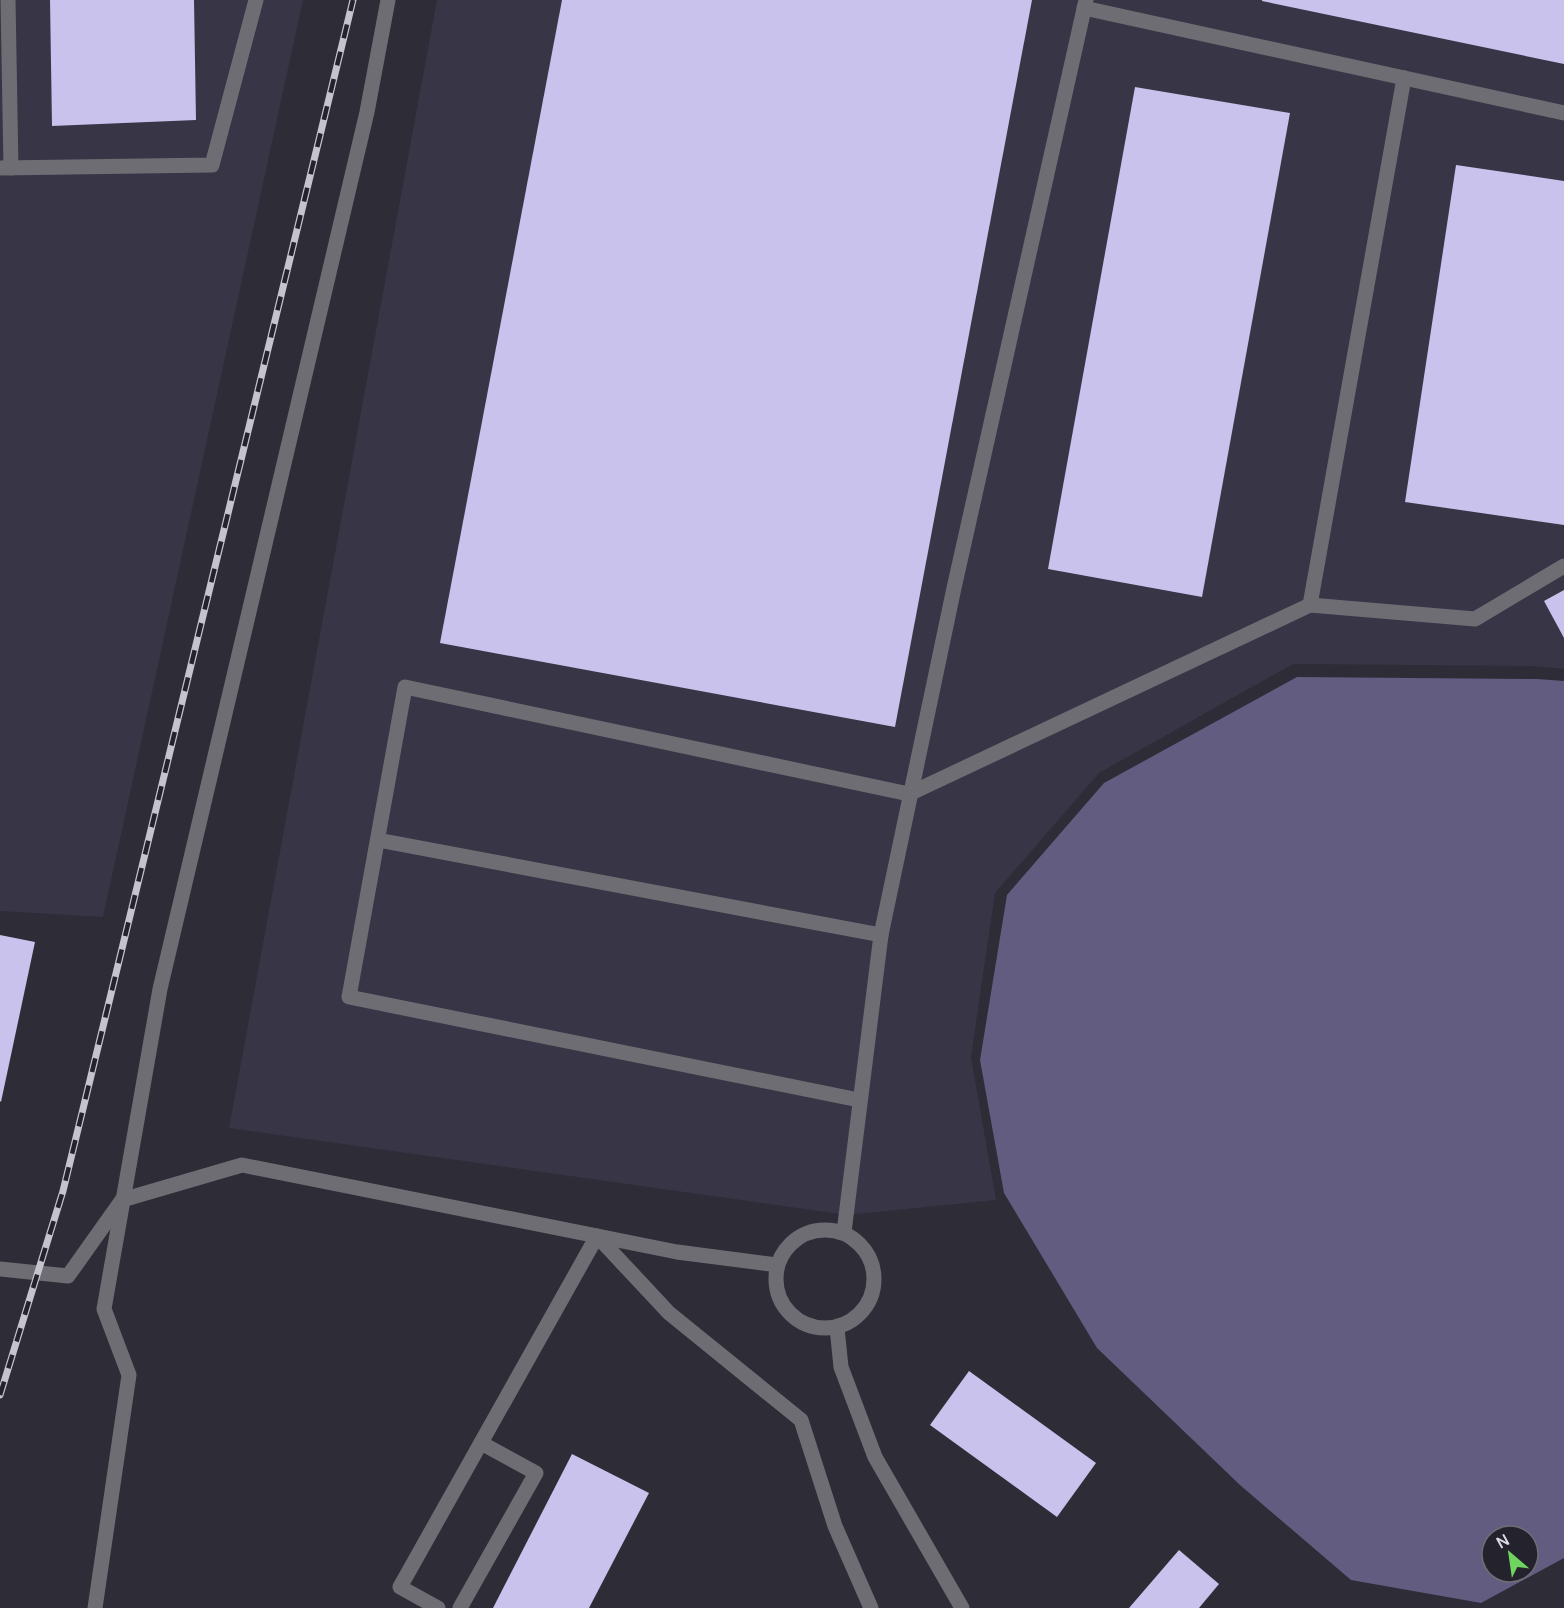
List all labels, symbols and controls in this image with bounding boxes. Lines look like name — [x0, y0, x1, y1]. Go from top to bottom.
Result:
north arrow — [1480, 1524, 1540, 1584]
text: N — [1492, 1528, 1513, 1553]

